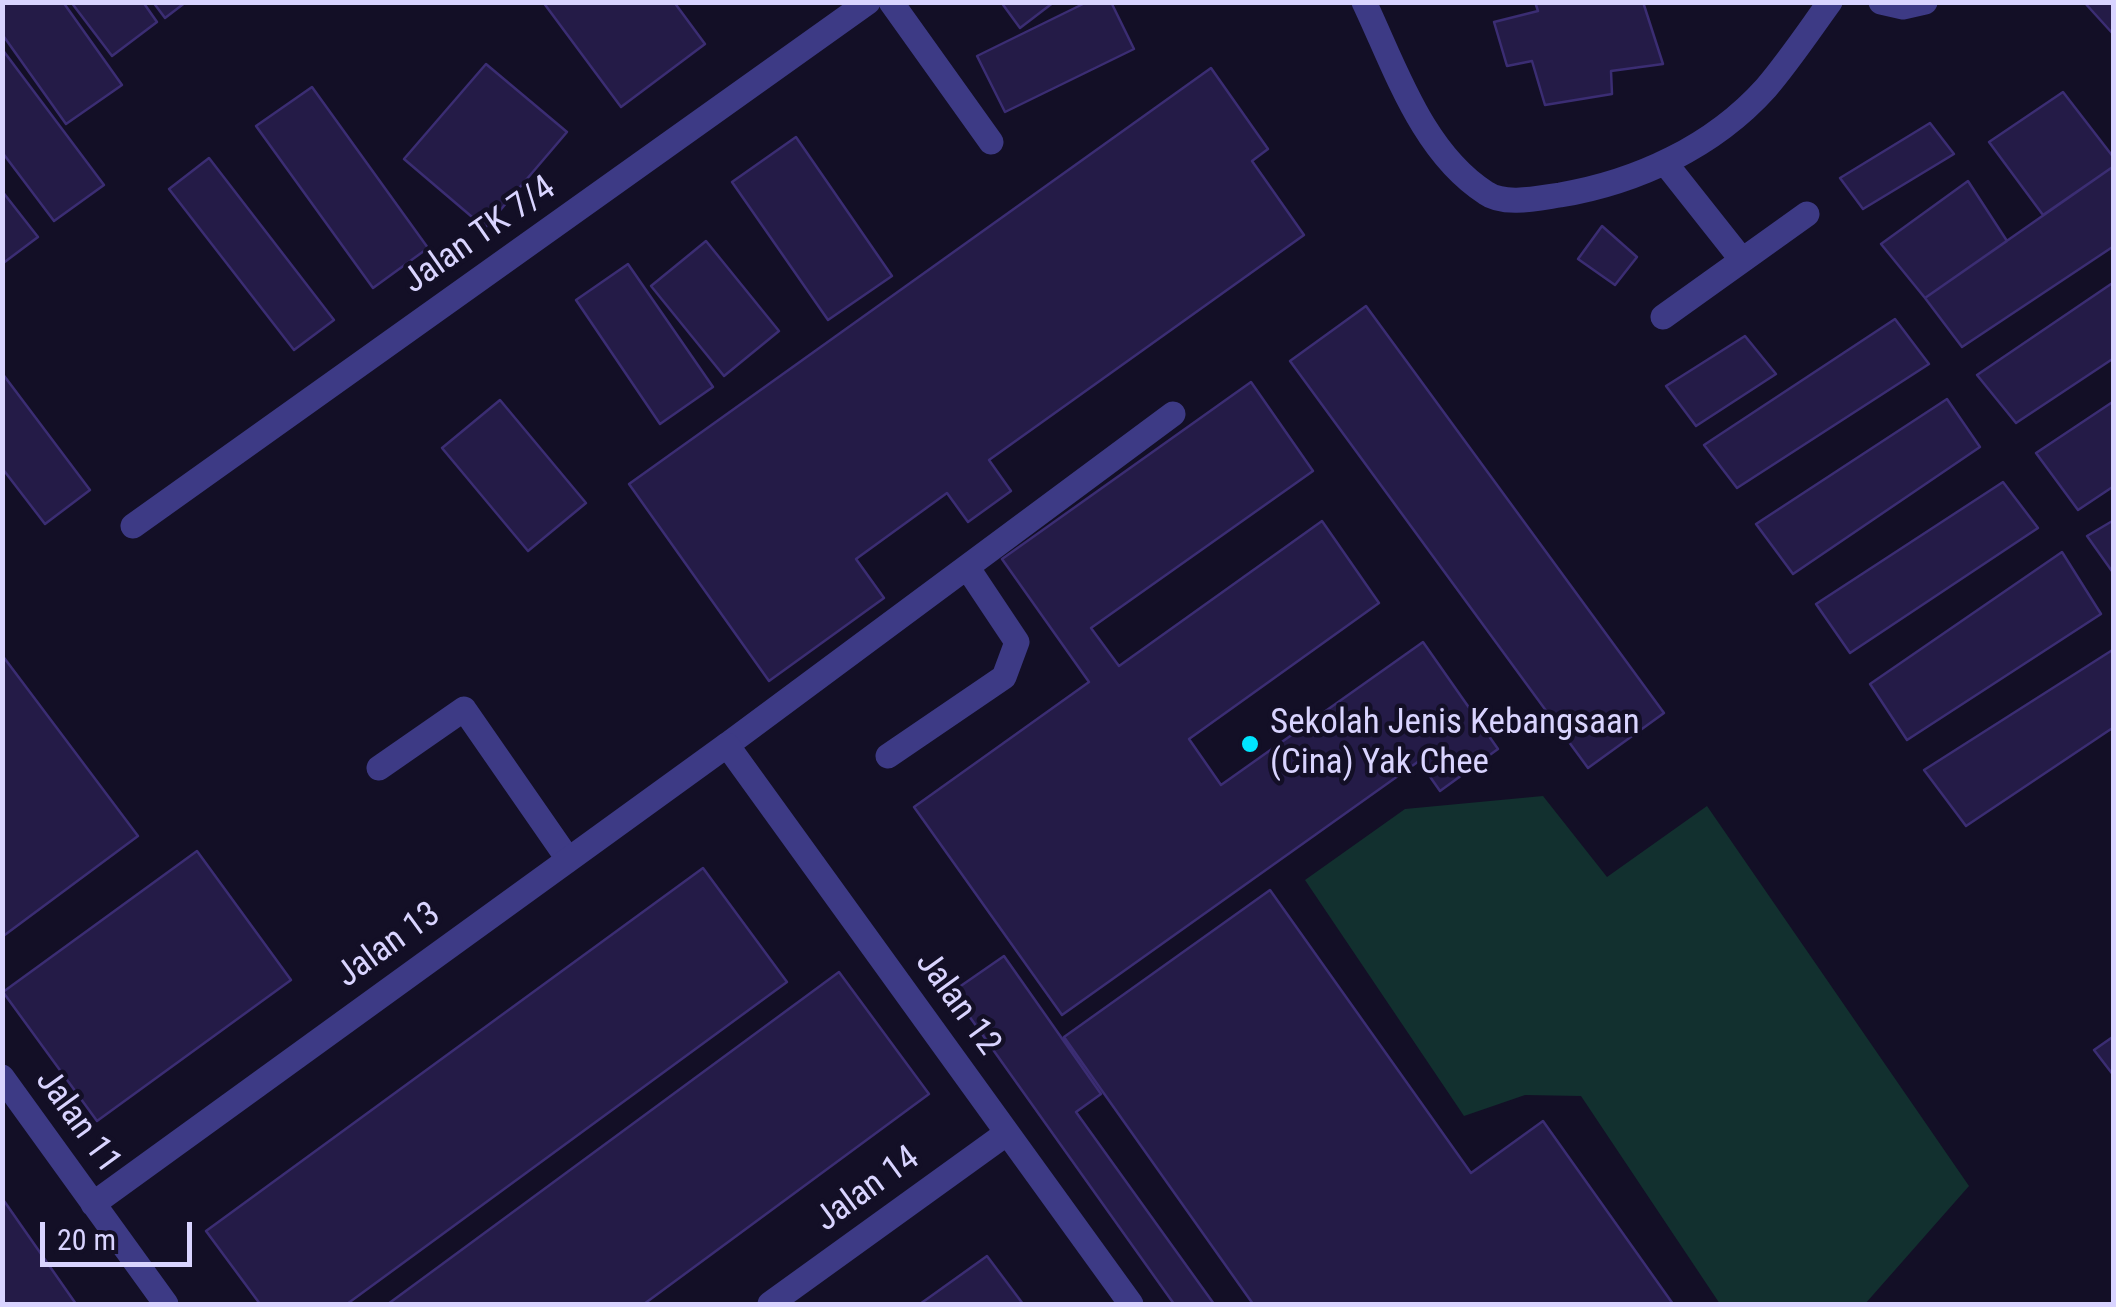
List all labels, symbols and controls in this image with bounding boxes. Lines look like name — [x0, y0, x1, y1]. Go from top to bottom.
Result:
street label: Jalan TK 7/4 — [396, 168, 564, 304]
place label: Sekolah Jenis Kebangsaan (Cina) Yak Chee — [1270, 703, 1640, 785]
marker: Sekolah Jenis Kebangsaan (Cina) Yak Chee — [1239, 733, 1261, 755]
street label: Jalan 13 — [329, 894, 449, 998]
street label: Jalan 12 — [905, 944, 1009, 1064]
street label: Jalan 11 — [25, 1062, 129, 1182]
street label: Jalan 14 — [808, 1138, 928, 1242]
scale bar — [45, 1202, 198, 1264]
text: 20 m — [57, 1222, 116, 1257]

